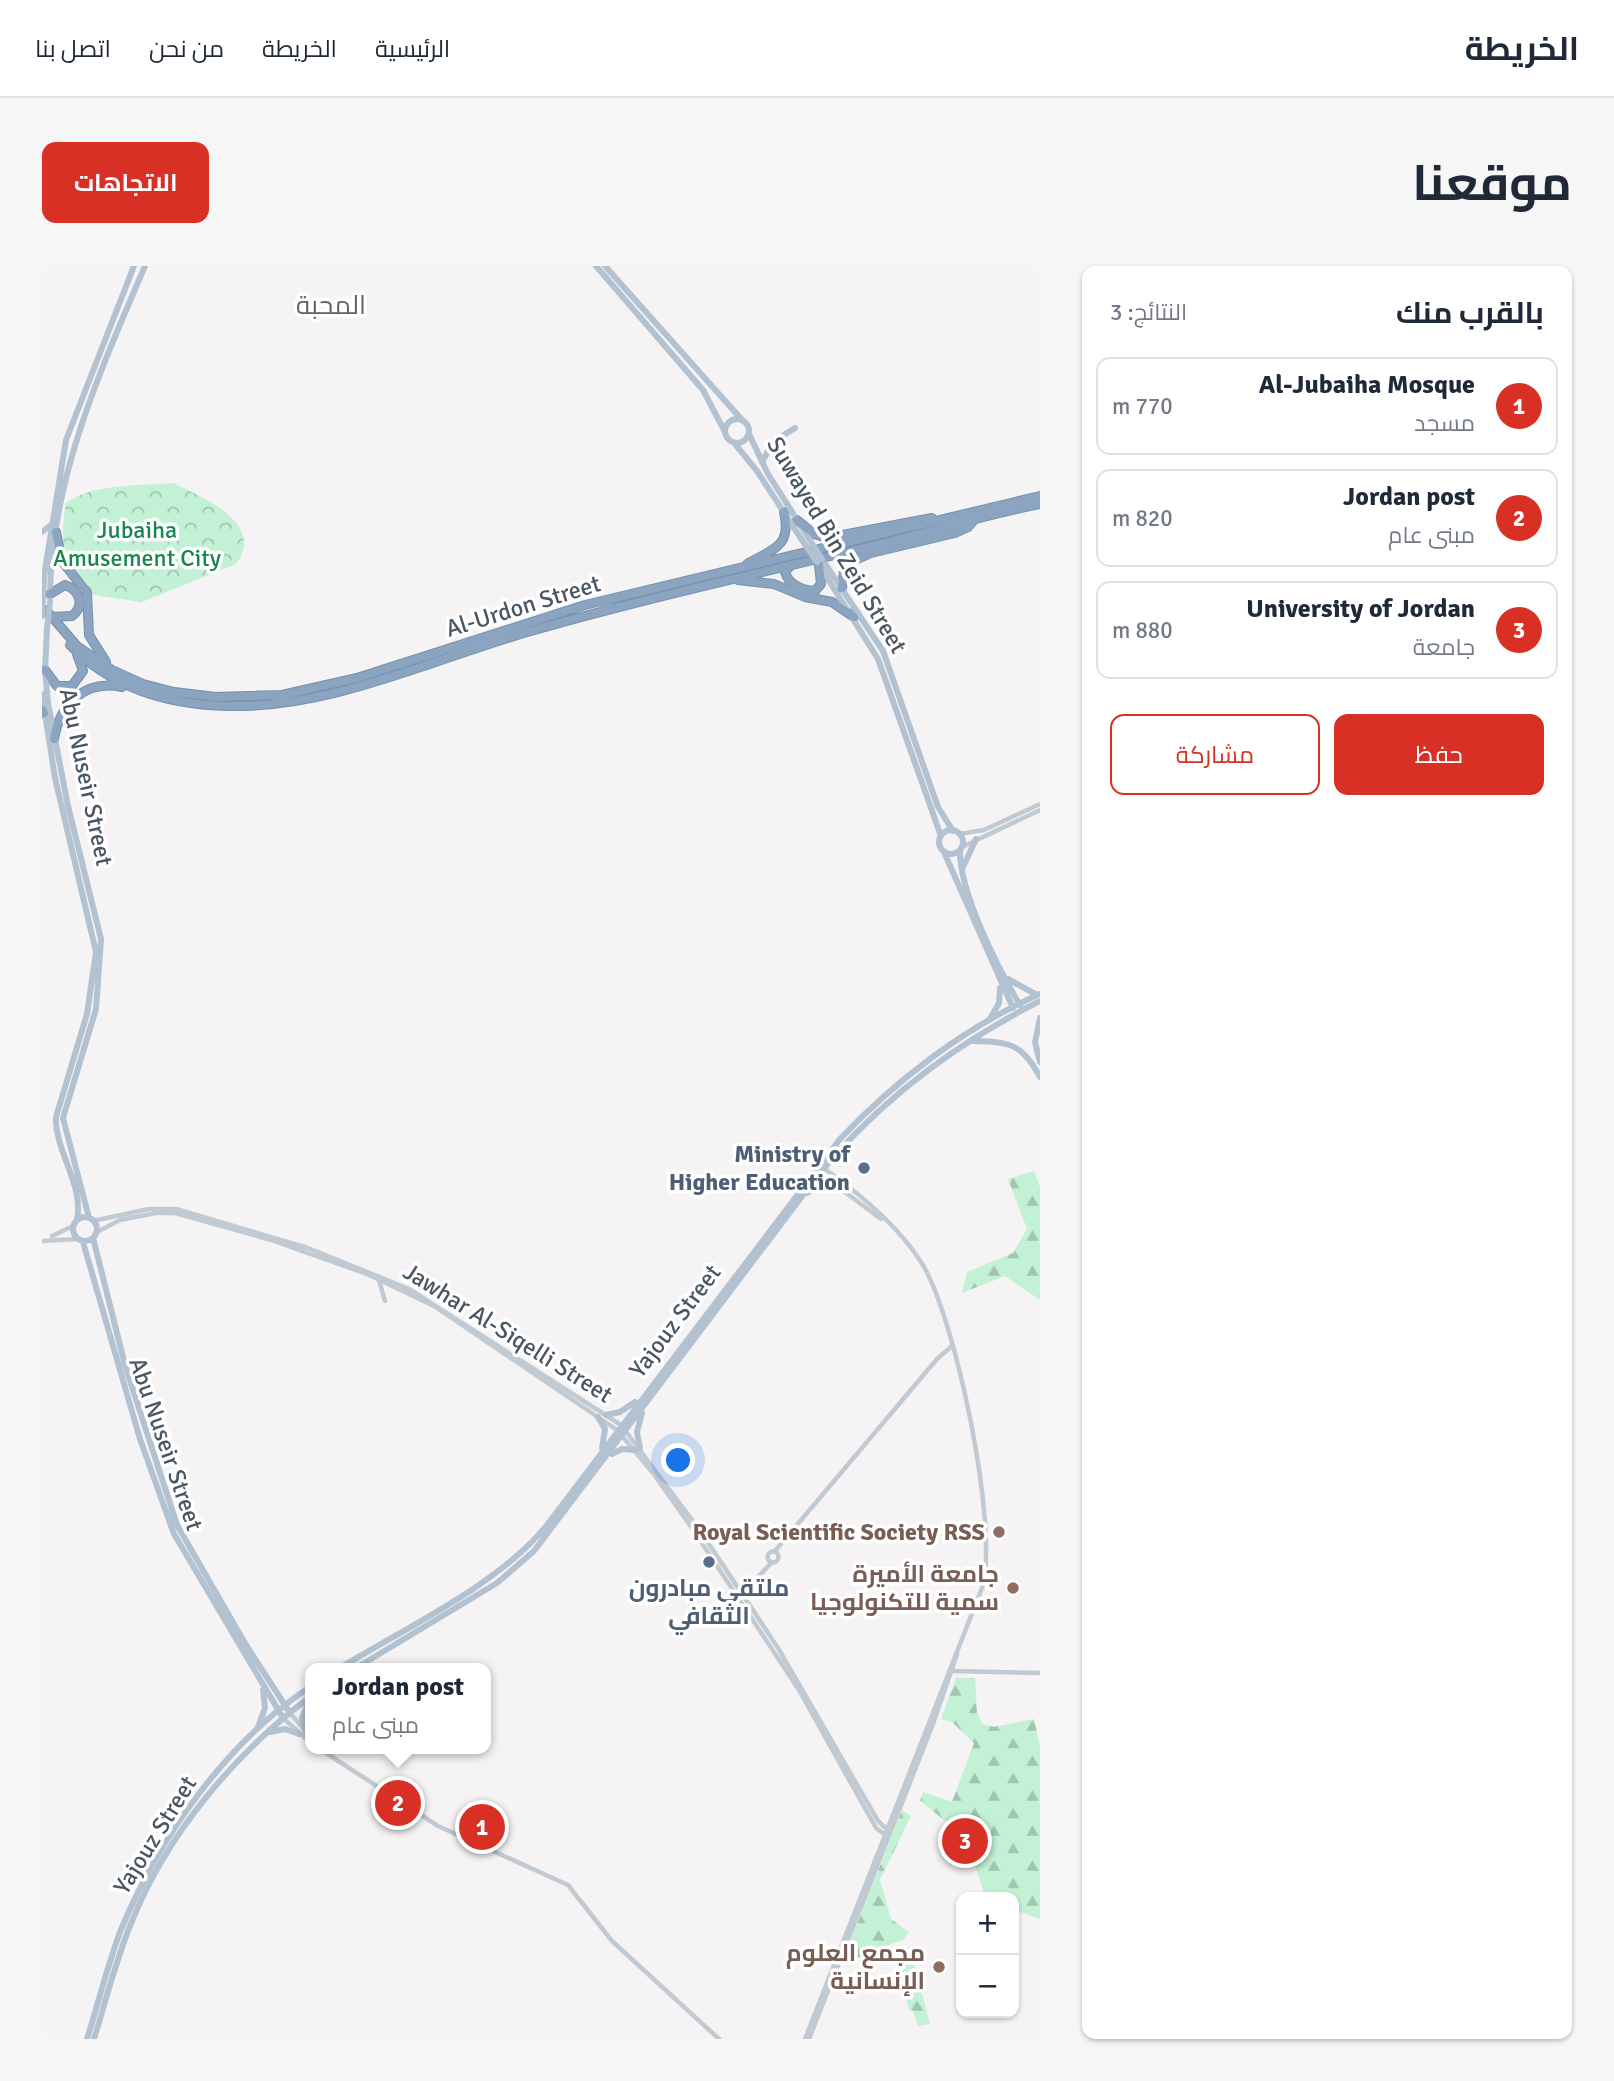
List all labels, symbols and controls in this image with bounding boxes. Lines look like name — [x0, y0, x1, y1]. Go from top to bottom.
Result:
text: الخريطة — [1465, 29, 1579, 70]
text: اتصل بنا — [35, 34, 111, 64]
text: من نحن — [149, 34, 224, 64]
text: الخريطة — [262, 34, 337, 64]
text: الرئيسية — [375, 34, 450, 64]
button: الاتجاهات — [42, 142, 209, 223]
text: موقعنا — [1412, 154, 1572, 214]
district label: المحبة — [296, 290, 366, 322]
text: بالقرب منك — [1396, 295, 1544, 332]
text: النتائج: 3 — [1110, 298, 1187, 327]
text: Al-Jubaiha Mosque — [1259, 369, 1475, 401]
text: 770 m — [1112, 392, 1173, 421]
text: 1 — [1513, 392, 1525, 421]
text: مسجد — [1414, 409, 1475, 438]
street label: Suwayed Bin Zeid Street — [760, 431, 914, 659]
text: Jordan post — [1343, 481, 1475, 513]
text: 820 m — [1112, 504, 1173, 533]
text: 2 — [1513, 504, 1525, 533]
park label: Jubaiha Amusement City — [53, 515, 221, 573]
text: مبنى عام — [1388, 521, 1475, 550]
street label: Al-Urdon Street — [442, 568, 604, 644]
text: University of Jordan — [1246, 593, 1475, 625]
text: 880 m — [1112, 616, 1173, 645]
text: 3 — [1513, 616, 1525, 645]
text: جامعة — [1413, 633, 1475, 662]
street label: Abu Nuseir Street — [53, 685, 119, 869]
button: مشاركة — [1110, 714, 1320, 795]
button: حفظ — [1334, 714, 1544, 795]
place label: Ministry of Higher Education — [669, 1139, 851, 1197]
marker: Ministry of Higher Education — [856, 1160, 872, 1176]
street label: Jawhar Al-Siqelli Street — [398, 1256, 618, 1410]
street label: Yajouz Street — [623, 1258, 727, 1384]
street label: Abu Nuseir Street — [122, 1354, 210, 1534]
your location — [661, 1443, 695, 1477]
place label: Royal Scientific Society RSS — [693, 1517, 985, 1547]
marker: Royal Scientific Society RSS — [991, 1524, 1007, 1540]
marker: ملتقى مبادرون الثقافي — [701, 1554, 717, 1570]
place label: جامعة الأميرة سمية للتكنولوجيا — [810, 1559, 999, 1617]
place label: ملتقى مبادرون الثقافي — [629, 1573, 789, 1635]
marker: جامعة الأميرة سمية للتكنولوجيا — [1005, 1580, 1021, 1596]
popup — [305, 1663, 491, 1754]
text: Jordan post — [332, 1671, 464, 1703]
text: مبنى عام — [332, 1711, 419, 1740]
street label: Yajouz Street — [107, 1770, 203, 1900]
pin: 2 — [375, 1777, 421, 1829]
pin: 1 — [459, 1801, 505, 1853]
pin: 3 — [942, 1815, 988, 1867]
map controls — [956, 1892, 1019, 2018]
button: + — [956, 1892, 1019, 1955]
place label: مجمع العلوم الإنسانية — [786, 1938, 925, 1996]
button: − — [956, 1955, 1019, 2018]
marker: مجمع العلوم الإنسانية — [931, 1959, 947, 1975]

